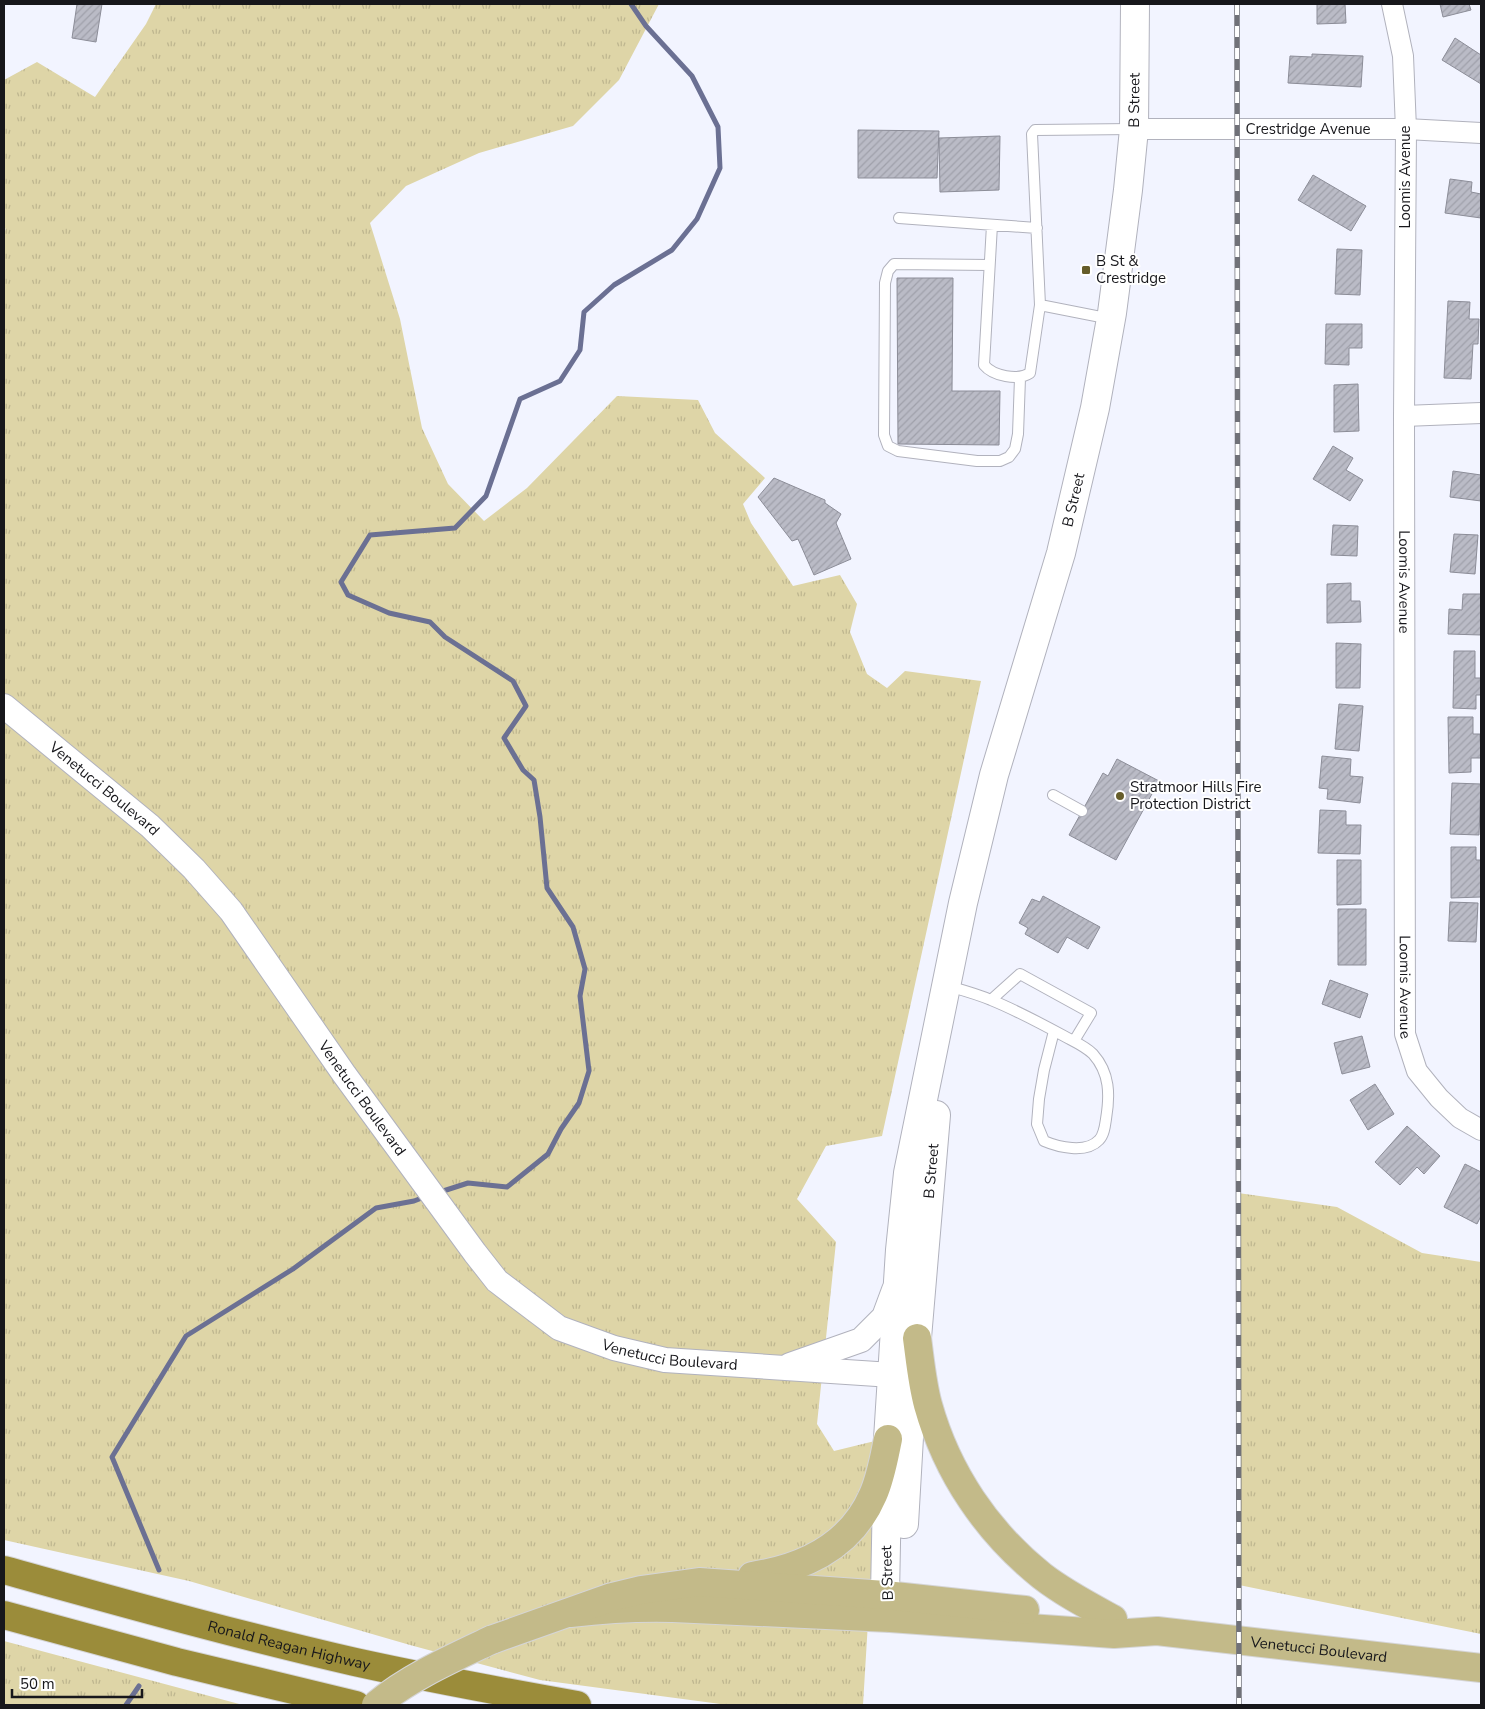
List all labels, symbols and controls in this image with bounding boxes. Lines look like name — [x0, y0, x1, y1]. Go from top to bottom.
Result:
street label: B Street — [1124, 72, 1144, 128]
street label: Crestridge Avenue — [1245, 119, 1371, 139]
street label: Loomis Avenue — [1395, 125, 1415, 229]
place label: B St & Crestridge — [1096, 251, 1166, 288]
marker: B St & Crestridge — [1080, 264, 1092, 276]
street label: B Street — [1057, 470, 1090, 529]
street label: Loomis Avenue — [1394, 530, 1414, 633]
street label: Venetucci Boulevard — [44, 737, 164, 840]
place label: Stratmoor Hills Fire Protection District — [1130, 777, 1261, 814]
marker: Stratmoor Hills Fire Protection District — [1114, 790, 1126, 802]
street label: Loomis Avenue — [1394, 935, 1416, 1041]
street label: Venetucci Boulevard — [313, 1036, 410, 1160]
street label: B Street — [919, 1142, 944, 1199]
street label: Venetucci Boulevard — [598, 1334, 738, 1375]
street label: B Street — [876, 1544, 898, 1601]
street label: Ronald Reagan Highway — [206, 1616, 373, 1675]
street label: Venetucci Boulevard — [1248, 1632, 1388, 1667]
scale bar — [12, 1666, 142, 1698]
text: 50 m — [20, 1674, 55, 1694]

